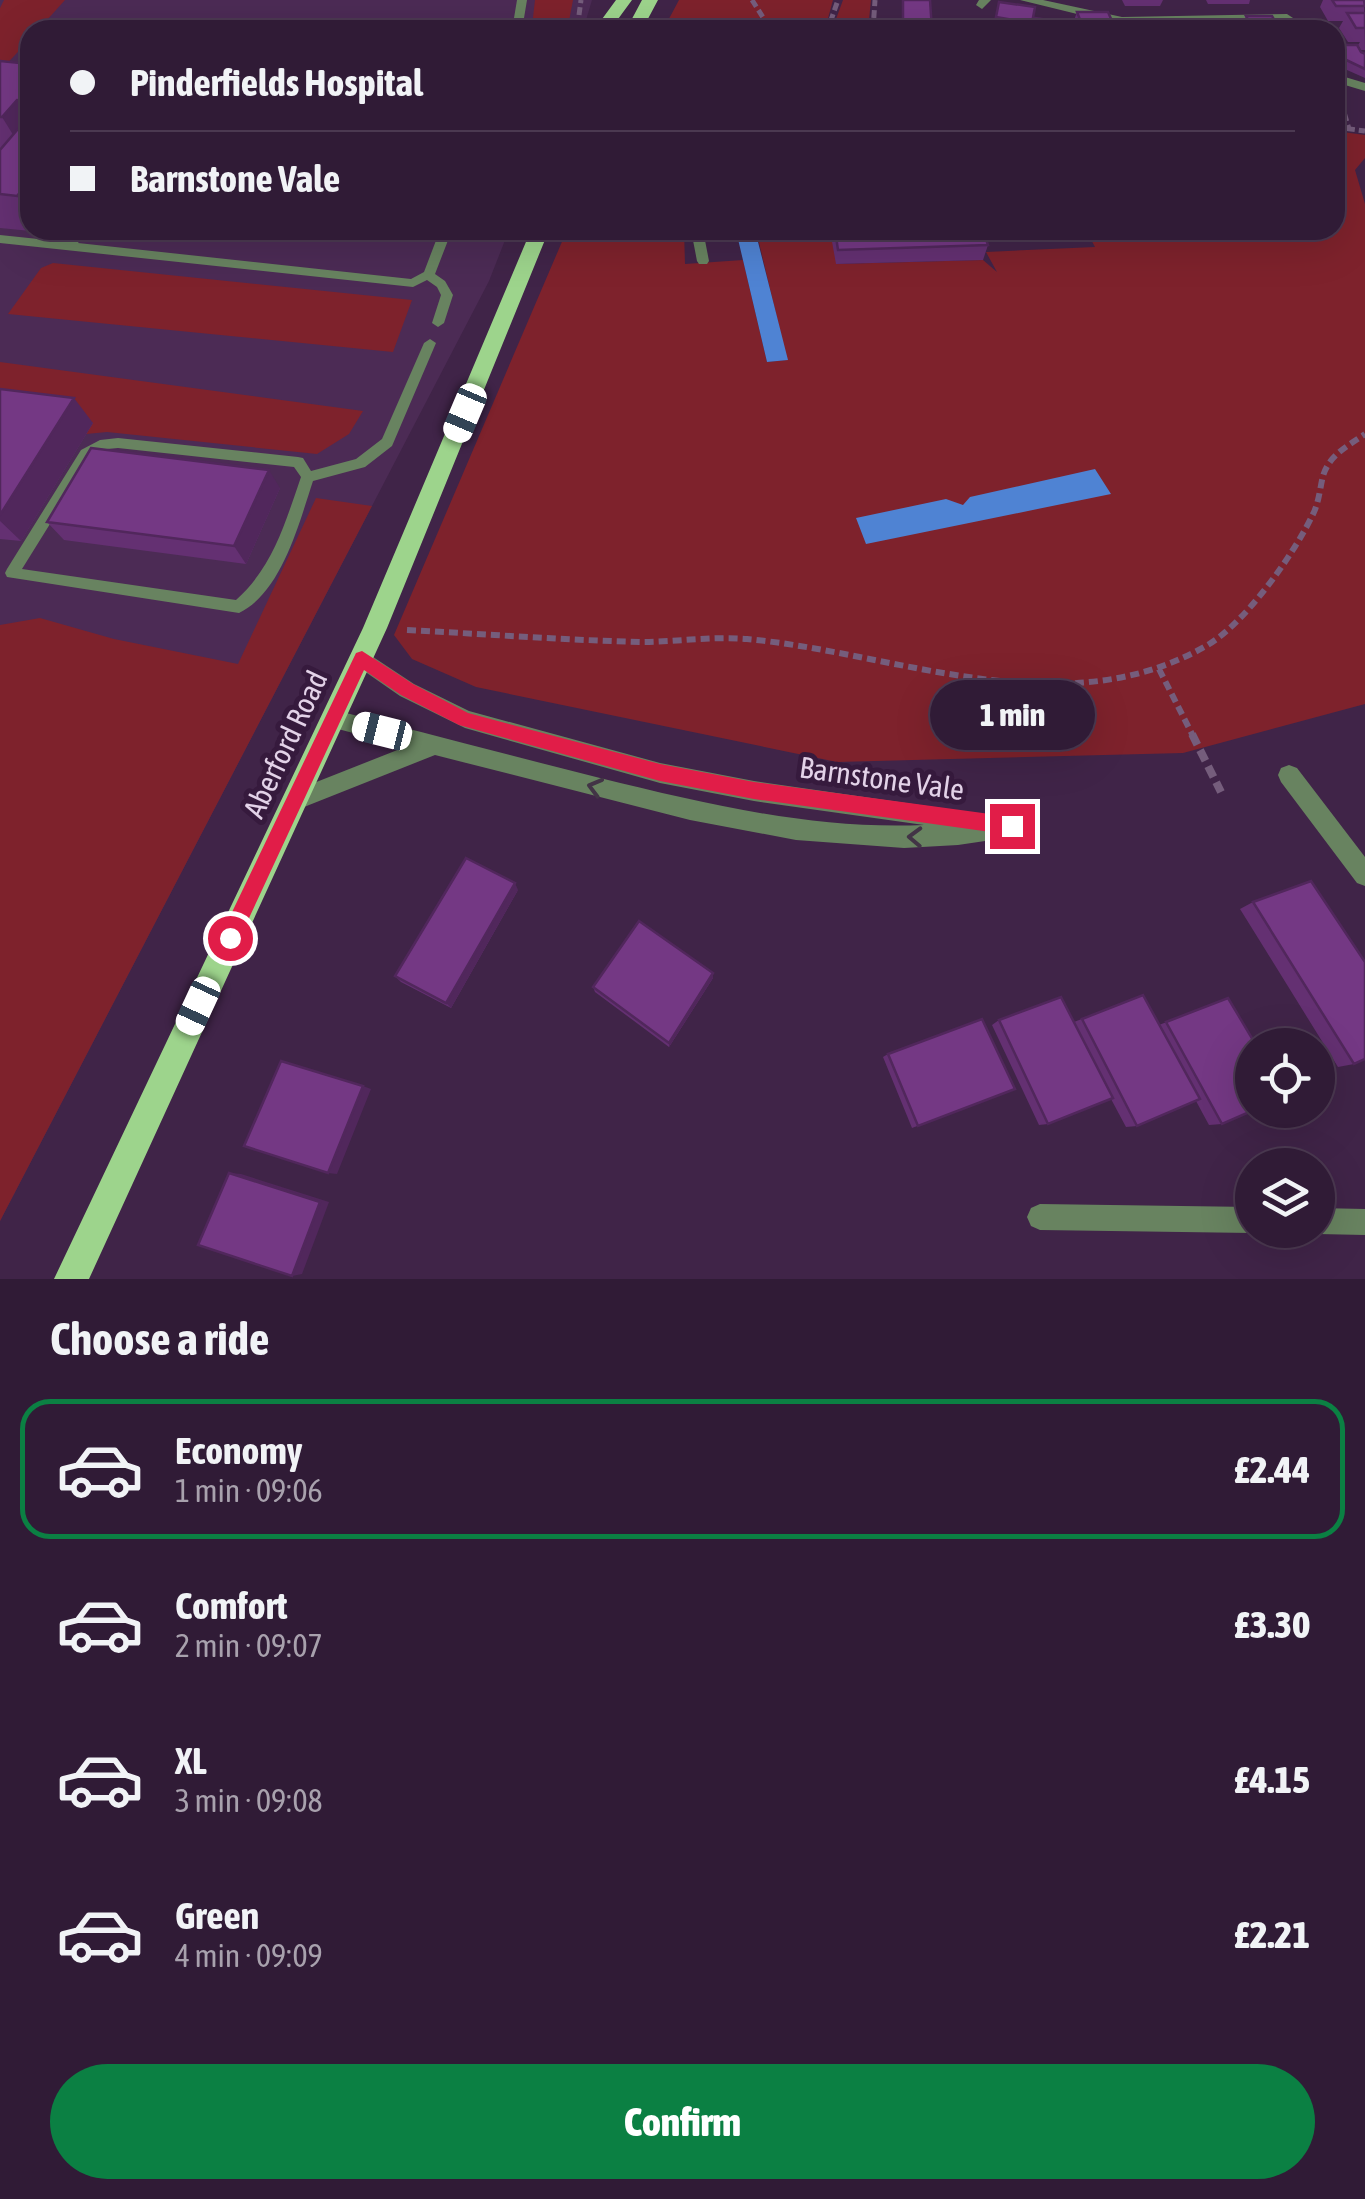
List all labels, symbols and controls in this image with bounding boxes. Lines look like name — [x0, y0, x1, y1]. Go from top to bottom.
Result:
text: Pinderfields Hospital — [130, 61, 423, 104]
text: Barnstone Vale — [130, 157, 340, 200]
car — [439, 380, 491, 446]
street label: Aberford Road — [236, 665, 334, 823]
callout: 1 min — [930, 681, 1094, 751]
text: 1 min — [980, 696, 1045, 733]
car — [349, 709, 415, 753]
street label: Barnstone Vale — [797, 750, 967, 806]
one-way arrow — [587, 777, 604, 798]
route end — [990, 804, 1035, 849]
one-way arrow — [907, 826, 923, 847]
route start — [208, 916, 253, 961]
car — [172, 972, 224, 1040]
map controls — [1235, 1028, 1335, 1248]
button: locate — [1235, 1028, 1335, 1128]
button: layers — [1235, 1148, 1335, 1248]
text: Choose a ride — [50, 1313, 269, 1365]
icon: car — [55, 1424, 145, 1514]
text: Economy — [175, 1429, 302, 1472]
text: £2.44 — [1234, 1448, 1310, 1491]
text: 1 min · 09:06 — [175, 1472, 322, 1509]
icon: car — [55, 1579, 145, 1669]
text: Comfort — [175, 1584, 287, 1627]
text: £3.30 — [1234, 1603, 1310, 1646]
text: 2 min · 09:07 — [175, 1627, 322, 1664]
icon: car — [55, 1734, 145, 1824]
text: XL — [175, 1739, 207, 1782]
text: £4.15 — [1234, 1758, 1310, 1801]
text: 3 min · 09:08 — [175, 1782, 322, 1819]
icon: car — [55, 1889, 145, 1979]
text: Green — [175, 1894, 259, 1937]
text: £2.21 — [1234, 1913, 1310, 1956]
text: 4 min · 09:09 — [175, 1937, 322, 1974]
button: Confirm — [50, 2064, 1315, 2179]

